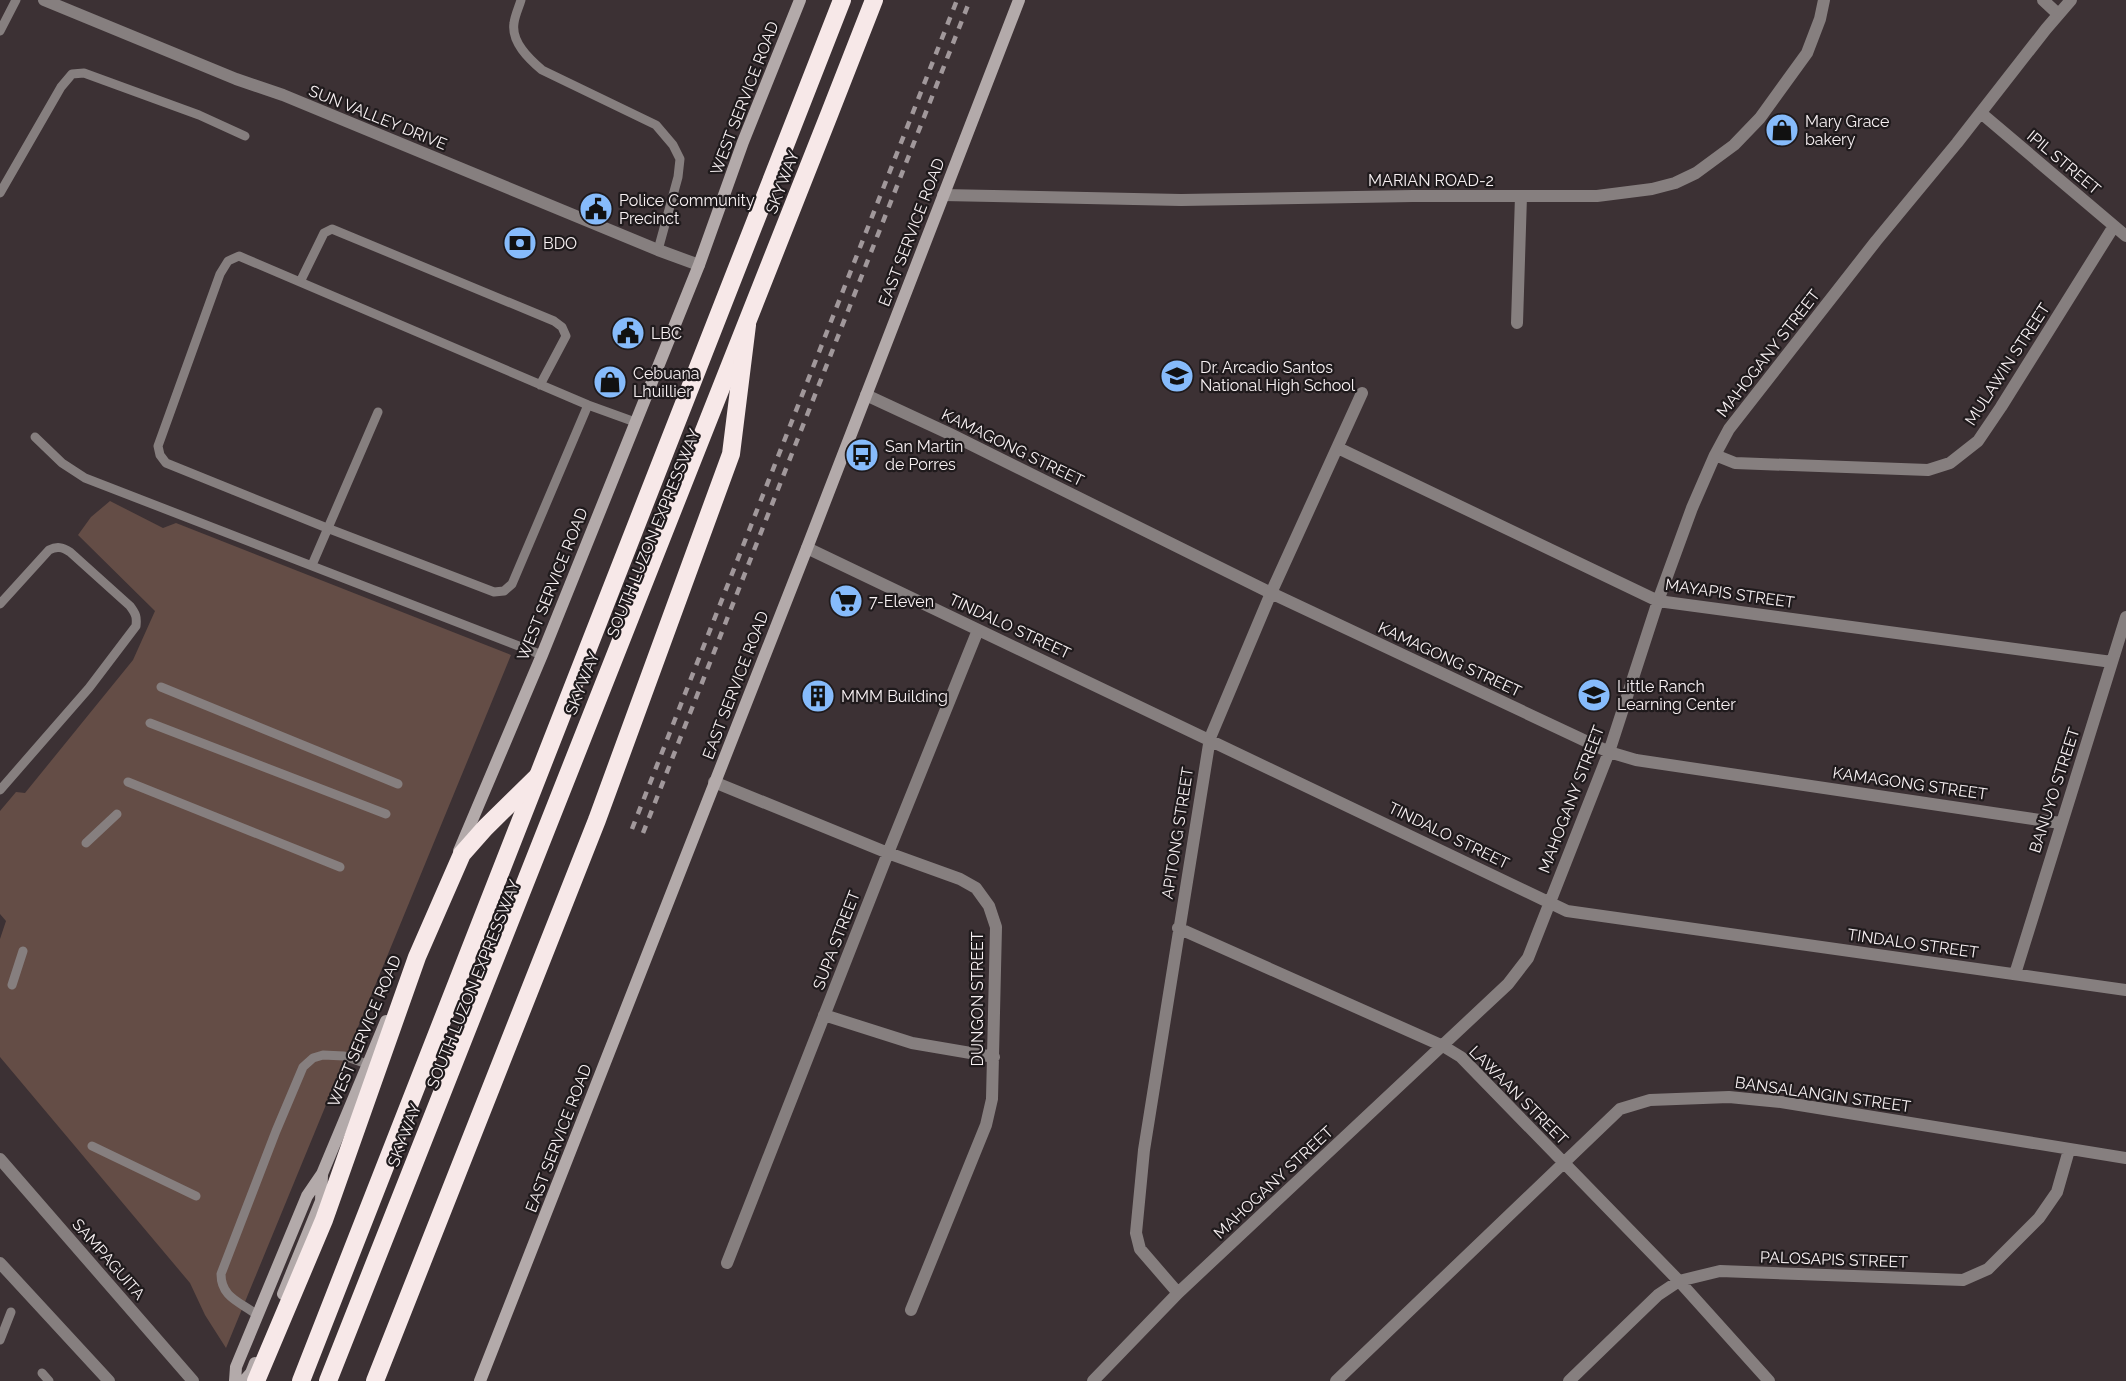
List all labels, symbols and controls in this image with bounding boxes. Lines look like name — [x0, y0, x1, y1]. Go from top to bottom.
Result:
street label: WEST SERVICE ROAD — [706, 19, 783, 178]
street label: SUN VALLEY DRIVE — [306, 81, 450, 154]
shop icon: Mary Grace bakery — [1764, 112, 1800, 148]
place label: Mary Grace bakery — [1805, 112, 1889, 149]
street label: IPIL STREET — [2023, 126, 2104, 199]
street label: SKYWAY — [762, 147, 803, 216]
street label: EAST SERVICE ROAD — [874, 155, 948, 309]
street label: MARIAN ROAD-2 — [1368, 171, 1494, 190]
public building icon: Police Community Precinct — [578, 191, 614, 227]
place label: Police Community Precinct — [619, 191, 755, 228]
bank icon: BDO — [502, 225, 538, 261]
place label: BDO — [543, 234, 577, 253]
street label: MAHOGANY STREET — [1713, 286, 1824, 421]
street label: MULAWIN STREET — [1961, 300, 2054, 429]
public building icon: LBC — [610, 315, 646, 351]
place label: LBC — [651, 324, 682, 343]
school or university icon: Dr. Arcadio Santos National High School — [1159, 358, 1195, 394]
place label: Dr. Arcadio Santos National High School — [1200, 358, 1356, 395]
shop icon: Cebuana Lhuillier — [592, 364, 628, 400]
place label: Cebuana Lhuillier — [633, 364, 700, 401]
street label: KAMAGONG STREET — [938, 405, 1087, 490]
street label: SOUTH LUZON EXPRESSWAY — [603, 426, 704, 640]
bus stop icon: San Martin de Porres — [844, 437, 880, 473]
place label: San Martin de Porres — [885, 437, 963, 474]
street label: WEST SERVICE ROAD — [513, 505, 592, 663]
street label: MAYAPIS STREET — [1664, 575, 1796, 612]
supermarket icon: 7-Eleven — [828, 583, 864, 619]
street label: TINDALO STREET — [946, 590, 1074, 663]
place label: 7-Eleven — [869, 592, 934, 611]
street label: EAST SERVICE ROAD — [698, 608, 772, 762]
street label: KAMAGONG STREET — [1375, 618, 1525, 701]
street label: SKYWAY — [561, 648, 604, 717]
school or university icon: Little Ranch Learning Center — [1576, 677, 1612, 713]
place label: Little Ranch Learning Center — [1617, 677, 1736, 714]
building icon: MMM Building — [800, 678, 836, 714]
place label: MMM Building — [841, 687, 948, 706]
street label: MAHOGANY STREET — [1535, 723, 1608, 876]
street label: BANUYO STREET — [2025, 725, 2084, 855]
street label: KAMAGONG STREET — [1831, 763, 1989, 804]
street label: APITONG STREET — [1158, 766, 1197, 900]
street label: TINDALO STREET — [1385, 798, 1513, 873]
street label: SOUTH LUZON EXPRESSWAY — [423, 877, 524, 1091]
street label: SUPA STREET — [809, 888, 864, 992]
street label: TINDALO STREET — [1846, 925, 1980, 962]
street label: DUNGON STREET — [968, 931, 987, 1066]
street label: WEST SERVICE ROAD — [324, 952, 405, 1110]
street label: LAWAAN STREET — [1465, 1042, 1572, 1149]
street label: EAST SERVICE ROAD — [521, 1061, 595, 1215]
street label: BANSALANGIN STREET — [1734, 1073, 1912, 1116]
street label: SKYWAY — [384, 1100, 425, 1169]
street label: MAHOGANY STREET — [1210, 1122, 1337, 1243]
street label: SAMPAGUITA — [68, 1215, 149, 1304]
street label: PALOSAPIS STREET — [1760, 1247, 1909, 1272]

